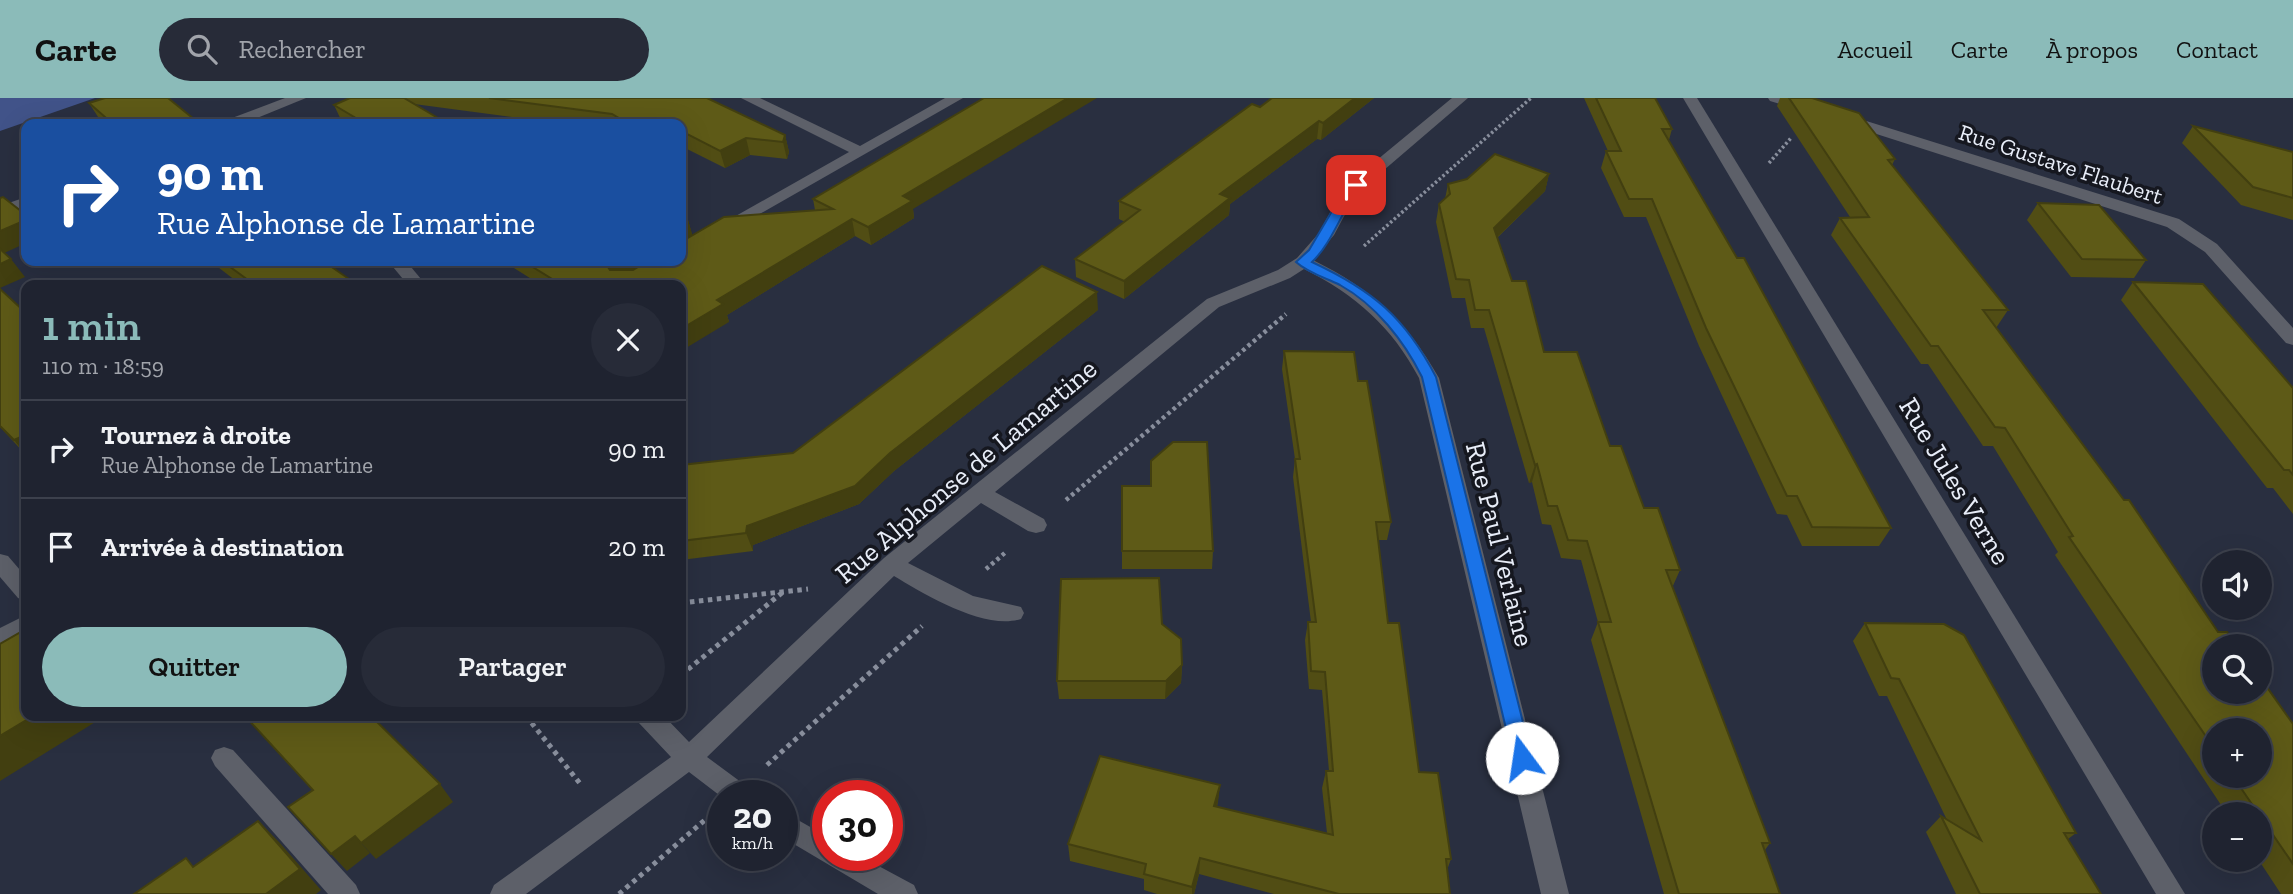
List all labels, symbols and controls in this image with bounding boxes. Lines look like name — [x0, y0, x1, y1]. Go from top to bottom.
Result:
search box — [159, 18, 649, 81]
text: Carte — [35, 30, 117, 69]
icon: search — [183, 30, 221, 68]
text: Rechercher — [239, 33, 366, 65]
text: Accueil — [1837, 35, 1913, 64]
text: Carte — [1951, 35, 2008, 64]
text: À propos — [2046, 35, 2138, 64]
text: Contact — [2176, 35, 2258, 64]
street label: Rue Gustave Flaubert — [1956, 118, 2167, 210]
text: 90 m — [157, 144, 264, 203]
icon: right — [42, 147, 133, 238]
pin — [1326, 155, 1386, 215]
icon: arrive — [1337, 166, 1375, 204]
text: Rue Alphonse de Lamartine — [157, 204, 535, 242]
text: 1 min — [42, 300, 141, 351]
button: close — [591, 303, 665, 377]
text: 110 m · 18:59 — [42, 352, 164, 380]
street label: Rue Alphonse de Lamartine — [829, 352, 1103, 590]
street label: Rue Jules Verne — [1892, 392, 2018, 570]
text: Tournez à droite — [101, 419, 291, 451]
icon: right — [42, 430, 80, 468]
text: 90 m — [608, 433, 665, 465]
street label: Rue Paul Verlaine — [1459, 438, 1541, 650]
text: Rue Alphonse de Lamartine — [101, 451, 373, 479]
icon: arrive — [42, 528, 80, 566]
text: Arrivée à destination — [101, 531, 344, 563]
text: 20 m — [608, 531, 665, 563]
map controls — [2202, 550, 2272, 872]
button: sound — [2202, 550, 2272, 620]
button: Quitter — [42, 627, 347, 707]
button: Partager — [361, 627, 665, 707]
button: search — [2202, 634, 2272, 704]
button: + — [2202, 718, 2272, 788]
position arrow — [1485, 721, 1559, 795]
speed limit sign: 30 — [812, 780, 903, 871]
text: 20 — [733, 795, 772, 837]
button: − — [2202, 802, 2272, 872]
text: km/h — [732, 832, 773, 854]

